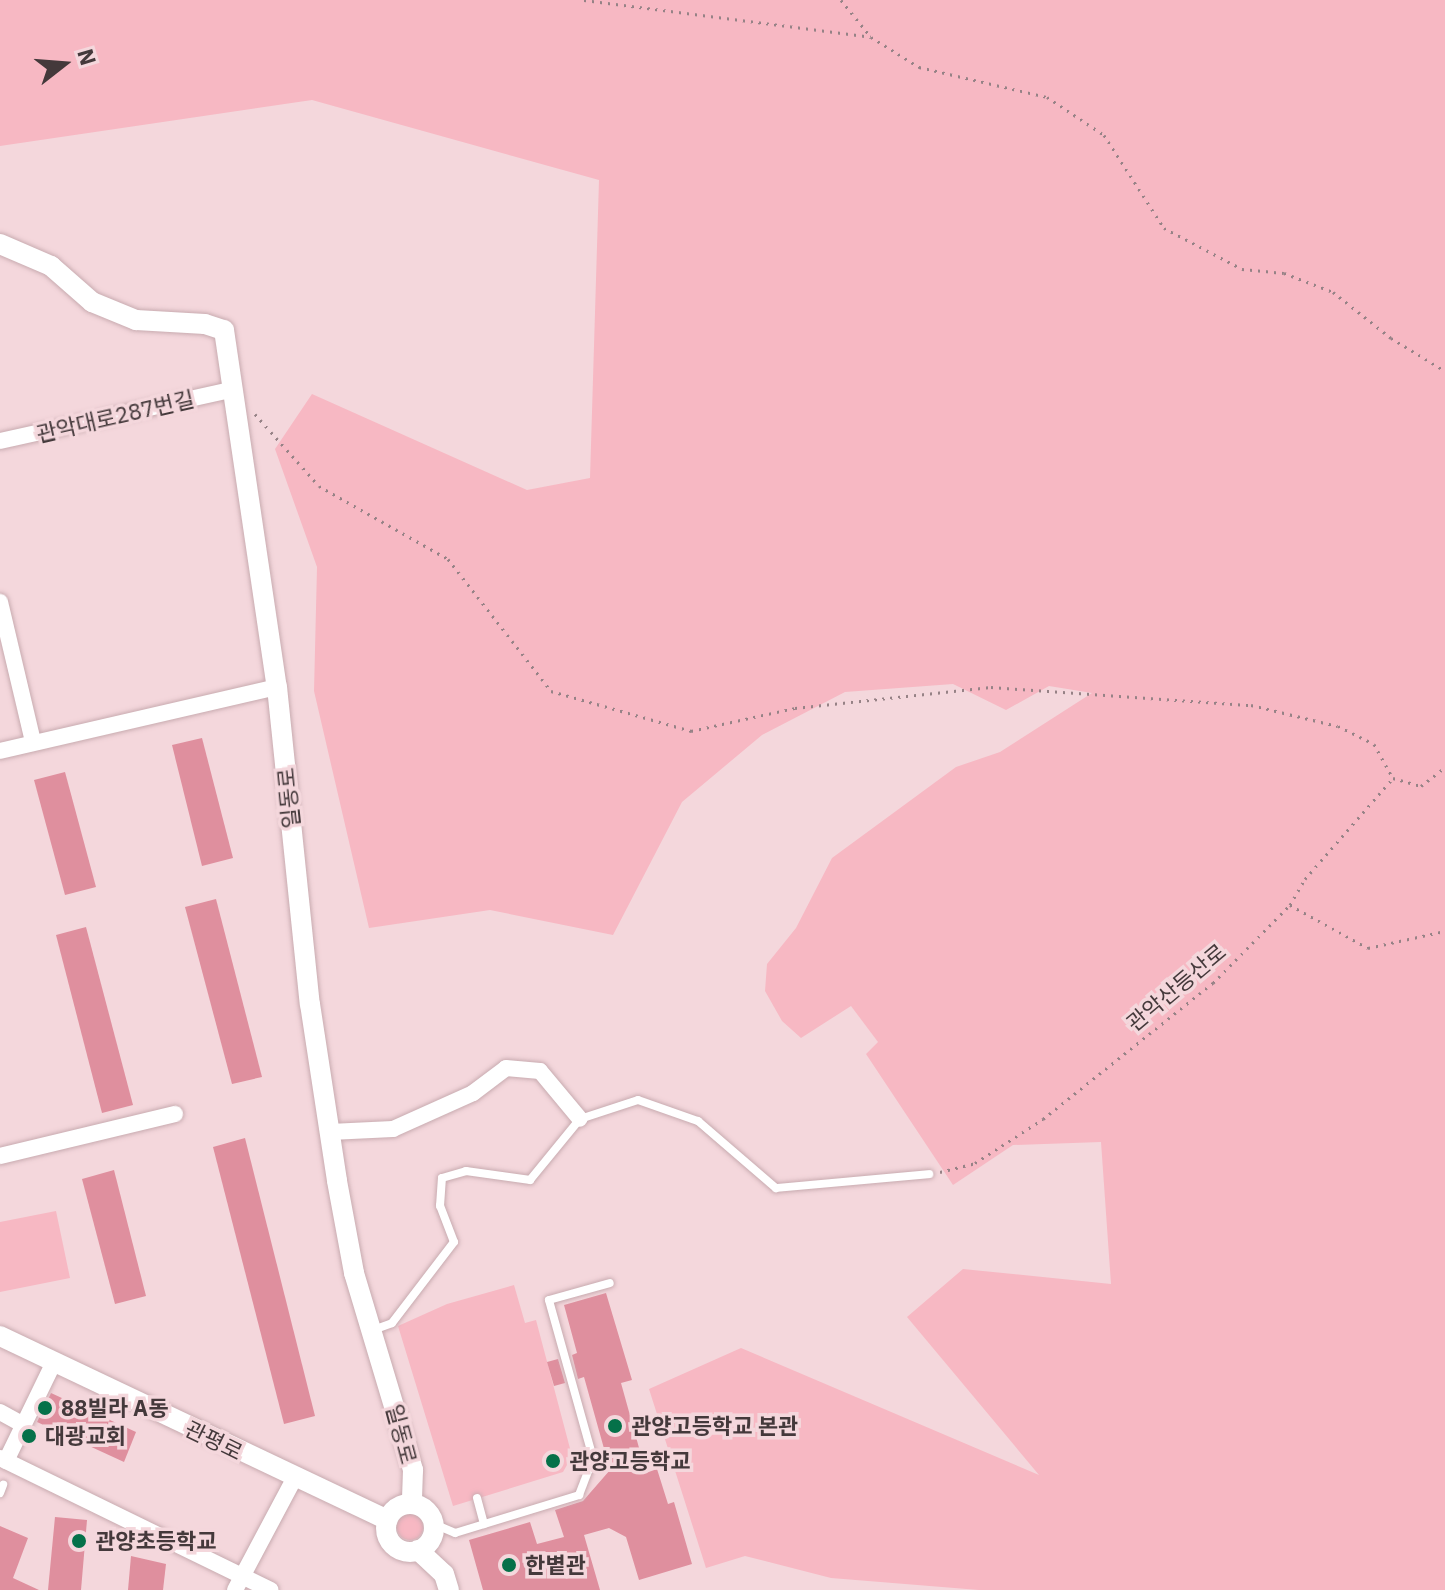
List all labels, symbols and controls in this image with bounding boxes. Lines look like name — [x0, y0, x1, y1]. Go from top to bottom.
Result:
north arrow — [24, 24, 104, 104]
text: N — [71, 45, 104, 69]
street label: 관악대로287번길 — [34, 385, 196, 447]
street label: 일동로 — [272, 766, 304, 830]
street label: 관악산등산로 — [1121, 938, 1231, 1036]
place label: 88빌라 A동 — [61, 1395, 168, 1421]
marker: 88빌라 A동 — [36, 1399, 54, 1417]
street label: 일동로 — [381, 1401, 423, 1467]
place label: 관양고등학교 본관 — [631, 1413, 798, 1439]
street label: 관평로 — [181, 1415, 247, 1465]
marker: 관양고등학교 본관 — [606, 1417, 624, 1435]
place label: 대광교회 — [45, 1423, 126, 1449]
marker: 대광교회 — [20, 1427, 38, 1445]
place label: 관양고등학교 — [569, 1448, 690, 1474]
marker: 관양고등학교 — [544, 1452, 562, 1470]
place label: 관양초등학교 — [95, 1528, 216, 1554]
marker: 관양초등학교 — [70, 1532, 88, 1550]
place label: 한볕관 — [525, 1552, 586, 1578]
marker: 한볕관 — [500, 1556, 518, 1574]

